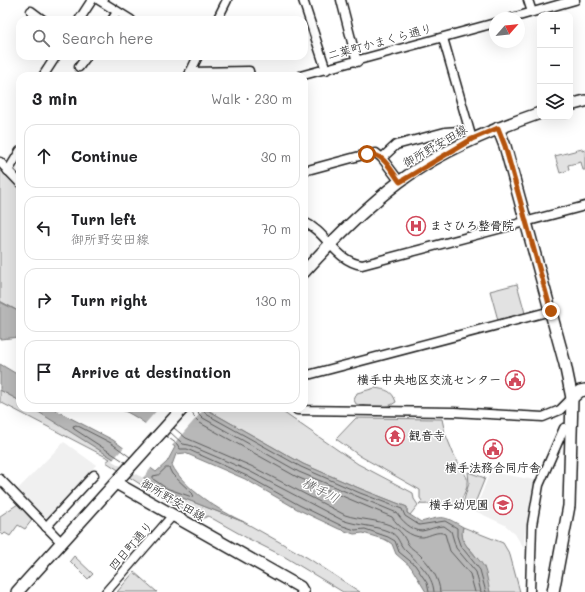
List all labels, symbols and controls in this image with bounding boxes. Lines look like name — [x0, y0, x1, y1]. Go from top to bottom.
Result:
north arrow — [489, 12, 525, 48]
map controls — [537, 12, 573, 120]
button: + — [537, 12, 573, 48]
search box — [16, 16, 308, 60]
street label: 二葉町かまくら通り — [326, 19, 434, 63]
icon: search — [30, 27, 52, 49]
text: Search here — [62, 28, 153, 48]
button: − — [537, 48, 573, 84]
button: layers — [537, 84, 573, 120]
text: 3 min — [32, 87, 77, 109]
text: Walk · 230 m — [211, 90, 292, 107]
street label: 御所野安田線 — [399, 120, 470, 170]
icon: ahead — [33, 145, 55, 167]
route start — [358, 145, 376, 163]
text: Continue — [71, 146, 138, 166]
text: 30 m — [261, 148, 291, 165]
text: Turn left — [71, 209, 136, 229]
hospital icon: まさひろ整骨院 — [405, 215, 427, 237]
icon: left — [33, 217, 55, 239]
place label: まさひろ整骨院 — [430, 217, 514, 233]
text: 70 m — [261, 220, 291, 237]
text: 御所野安田線 — [71, 230, 149, 247]
icon: right — [33, 289, 55, 311]
text: Turn right — [71, 290, 148, 310]
text: 130 m — [255, 292, 291, 309]
route end — [542, 302, 560, 320]
icon: arrive — [33, 361, 55, 383]
text: Arrive at destination — [71, 362, 231, 382]
public building icon: 横手中央地区交流センター — [504, 369, 526, 391]
place label: 横手中央地区交流センター — [357, 371, 501, 387]
temple icon: 観音寺 — [384, 425, 406, 447]
place label: 観音寺 — [409, 427, 445, 443]
public building icon: 横手法務合同庁舎 — [482, 438, 504, 460]
place label: 横手法務合同庁舎 — [445, 459, 541, 475]
water label: 横手川 — [300, 473, 342, 506]
street label: 御所野安田線 — [138, 474, 209, 524]
school or university icon: 横手幼児園 — [492, 494, 514, 516]
place label: 横手幼児園 — [429, 496, 489, 512]
street label: 四日町通り — [105, 517, 156, 573]

